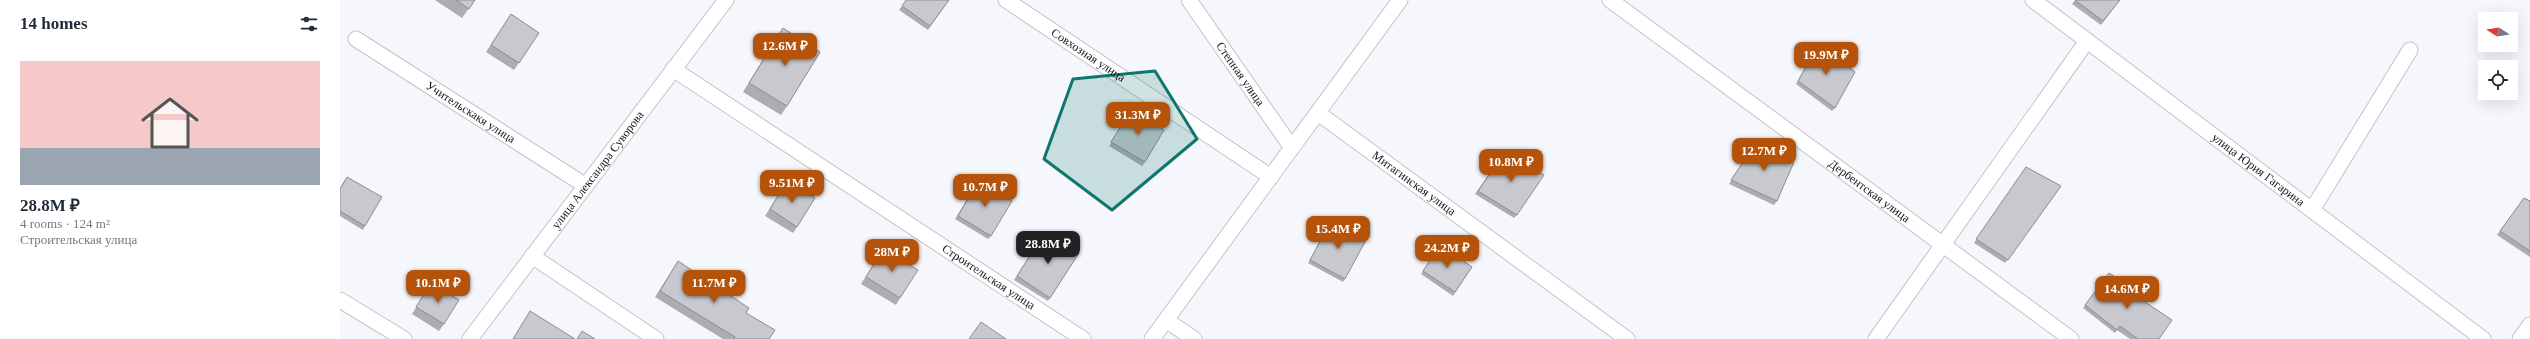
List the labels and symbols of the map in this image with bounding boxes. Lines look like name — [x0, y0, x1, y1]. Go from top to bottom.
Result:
north arrow — [2478, 12, 2518, 52]
street label: Совхозная улица — [1049, 25, 1128, 85]
pin: 12.6M ₽ — [748, 33, 822, 67]
street label: Степная улица — [1213, 39, 1268, 109]
pin: 19.9M ₽ — [1789, 42, 1863, 76]
street label: Учительскакя улица — [423, 79, 518, 146]
pin: 31.3M ₽ — [1101, 102, 1175, 136]
street label: улица Александра Суворова — [549, 108, 647, 232]
street label: улица Юрия Гагарина — [2209, 130, 2308, 209]
pin: 12.7M ₽ — [1727, 138, 1801, 172]
street label: Митагинская улица — [1370, 148, 1459, 219]
pin: 10.8M ₽ — [1474, 149, 1548, 183]
street label: Дербентская улица — [1826, 156, 1913, 226]
pin: 9.51M ₽ — [755, 170, 829, 204]
pin: 10.7M ₽ — [948, 174, 1022, 208]
pin: 15.4M ₽ — [1301, 216, 1375, 250]
pin: 28.8M ₽ — [1011, 231, 1085, 265]
pin: 24.2M ₽ — [1410, 235, 1484, 269]
pin: 28M ₽ — [864, 239, 920, 273]
street label: Строительская улица — [940, 241, 1038, 313]
pin: 10.1M ₽ — [401, 270, 475, 304]
pin: 11.7M ₽ — [677, 270, 751, 304]
pin: 14.6M ₽ — [2090, 276, 2164, 310]

